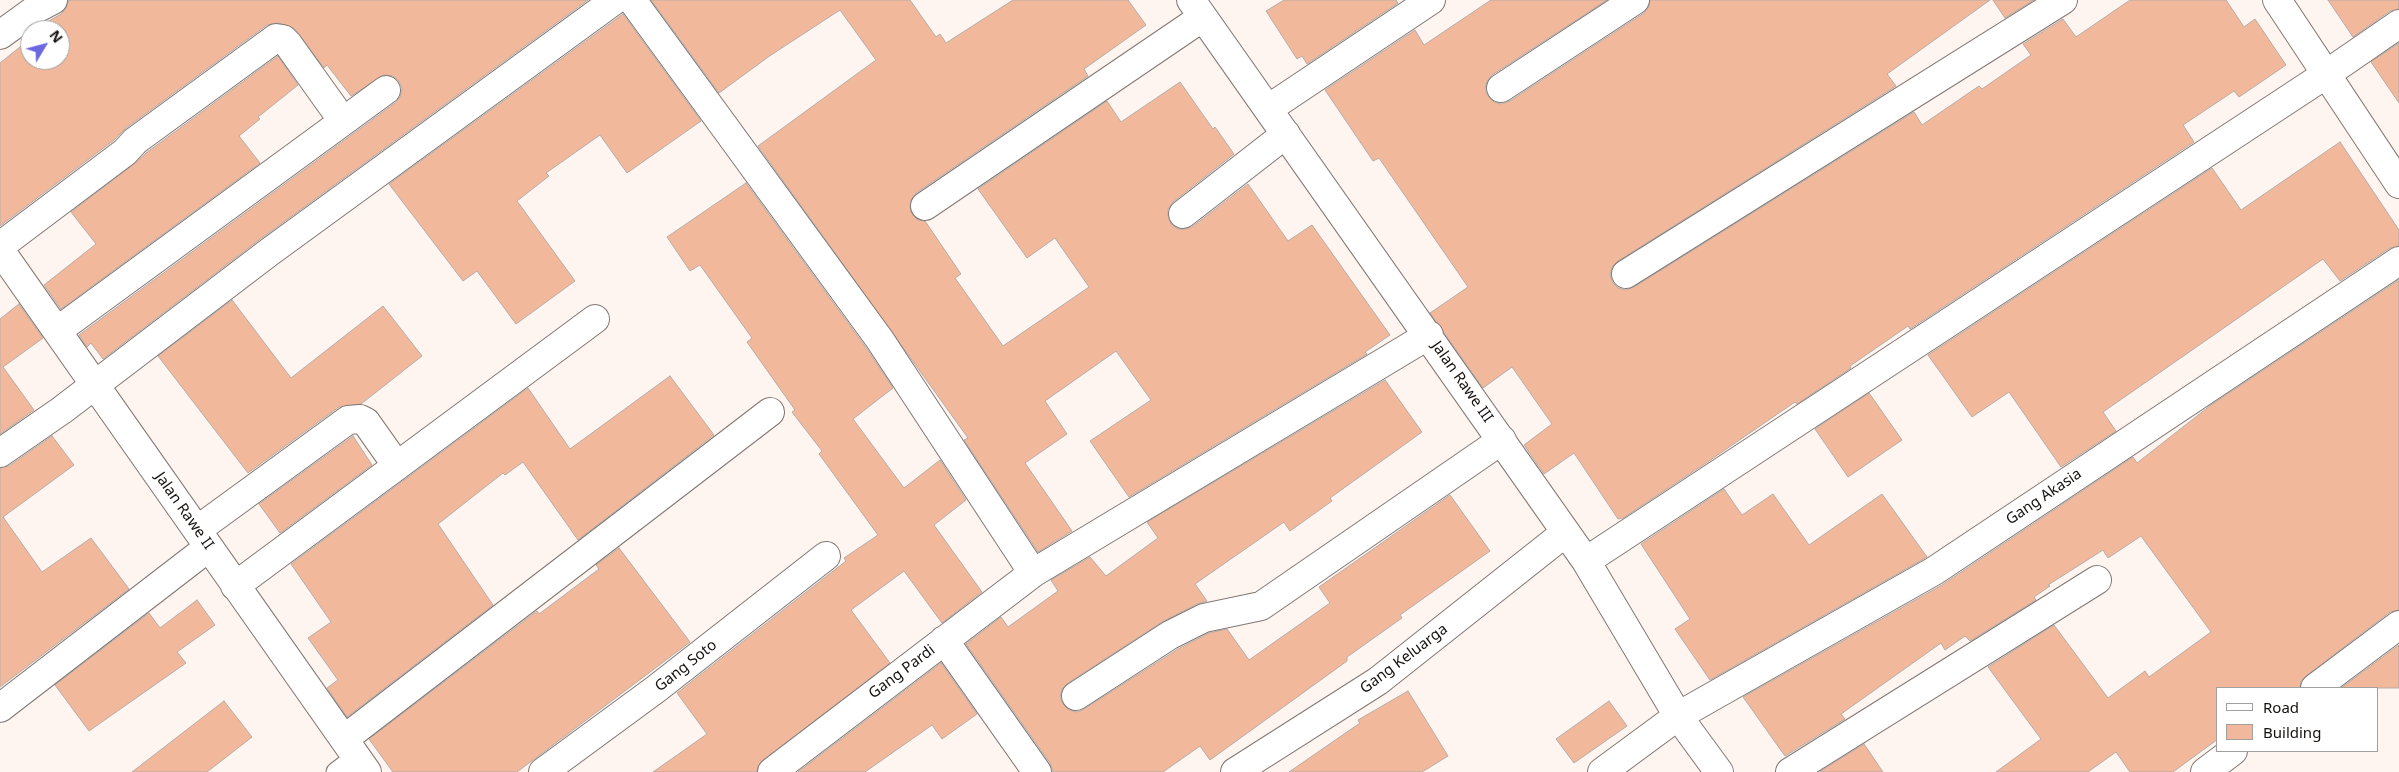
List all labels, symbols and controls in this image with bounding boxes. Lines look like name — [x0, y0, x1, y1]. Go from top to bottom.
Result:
north arrow — [20, 20, 70, 70]
text: N — [46, 26, 68, 47]
street label: Jalan Rawe III — [1427, 338, 1497, 426]
street label: Gang Akasia — [2003, 465, 2085, 529]
street label: Jalan Rawe II — [151, 469, 217, 553]
street label: Gang Keluarga — [1357, 620, 1451, 698]
street label: Gang Soto — [651, 636, 721, 696]
street label: Gang Pardi — [865, 641, 939, 703]
legend — [2216, 687, 2379, 752]
text: Road — [2263, 697, 2299, 717]
text: Building — [2263, 722, 2321, 742]

